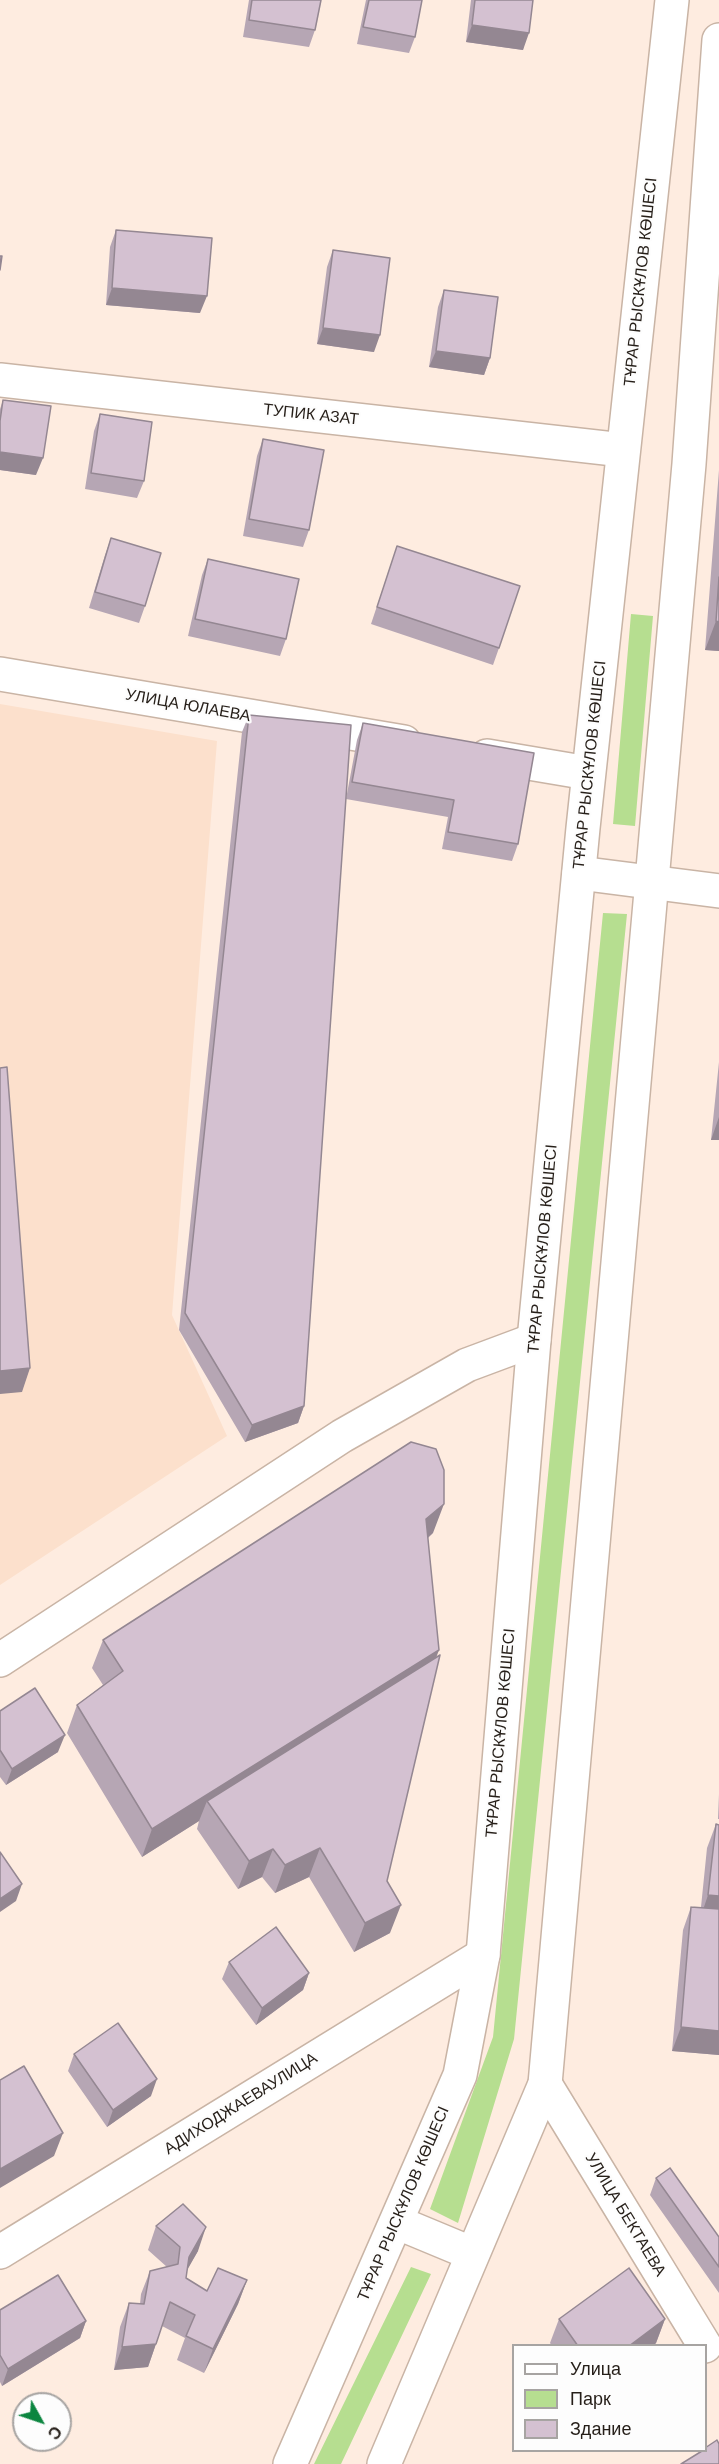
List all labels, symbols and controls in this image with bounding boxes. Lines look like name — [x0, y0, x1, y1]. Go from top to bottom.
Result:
street label: ТҰРАР РЫСКҰЛОВ КӨШЕСІ — [620, 177, 662, 387]
street label: ТУПИК АЗАТ — [262, 400, 360, 430]
street label: ТҰРАР РЫСКҰЛОВ КӨШЕСІ — [569, 660, 611, 870]
street label: УЛИЦА ЮЛАЕВА — [124, 686, 252, 726]
street label: ТҰРАР РЫСКҰЛОВ КӨШЕСІ — [524, 1144, 562, 1354]
street label: ТҰРАР РЫСКҰЛОВ КӨШЕСІ — [482, 1628, 520, 1838]
street label: АДИХОДЖАЕВАУЛИЦА — [161, 2049, 321, 2159]
street label: ТҰРАР РЫСКҰЛОВ КӨШЕСІ — [354, 2104, 454, 2304]
street label: УЛИЦА БЕКТАЕВА — [581, 2150, 669, 2280]
legend — [512, 2344, 707, 2452]
text: Улица — [570, 2359, 621, 2379]
text: Парк — [570, 2389, 611, 2409]
north arrow — [12, 2392, 72, 2452]
text: Здание — [570, 2419, 631, 2439]
text: С — [44, 2423, 65, 2442]

